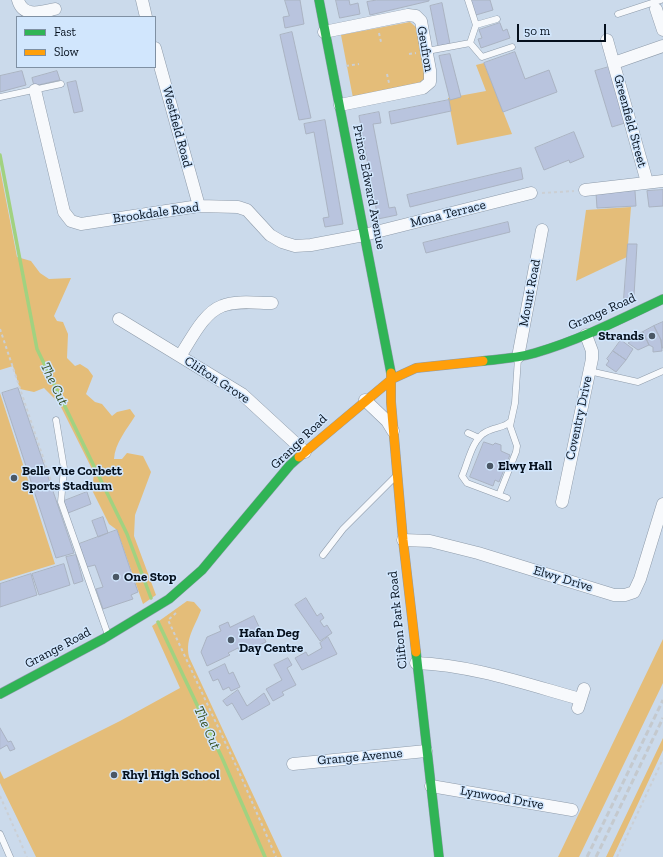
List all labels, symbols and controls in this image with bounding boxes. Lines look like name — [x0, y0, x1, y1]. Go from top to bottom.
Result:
legend — [16, 16, 156, 68]
scale bar — [519, 16, 608, 42]
text: 50 m — [524, 24, 550, 38]
text: Fast — [54, 25, 76, 39]
street label: Geufron — [413, 25, 437, 73]
text: Slow — [54, 45, 79, 59]
street label: Greenfield Street — [610, 73, 650, 169]
street label: Westfield Road — [159, 85, 195, 169]
street label: Prince Edward Avenue — [349, 123, 389, 251]
street label: Mona Terrace — [409, 197, 487, 231]
street label: Brookdale Road — [112, 199, 200, 227]
street label: Mount Road — [516, 258, 544, 328]
street label: Grange Road — [566, 290, 638, 334]
place label: Strands — [598, 328, 644, 344]
marker: Strands — [647, 331, 657, 341]
street label: Clifton Grove — [181, 353, 253, 407]
water label: The Cut — [36, 360, 72, 408]
street label: Coventry Drive — [563, 375, 595, 461]
street label: Grange Road — [268, 411, 330, 473]
place label: Elwy Hall — [498, 458, 552, 474]
marker: Elwy Hall — [485, 461, 495, 471]
place label: Belle Vue Corbett Sports Stadium — [22, 463, 122, 494]
marker: Belle Vue Corbett Sports Stadium — [9, 473, 19, 483]
street label: Elwy Drive — [531, 563, 595, 595]
place label: One Stop — [124, 569, 176, 585]
street label: Clifton Park Road — [385, 570, 411, 670]
marker: One Stop — [111, 572, 121, 582]
street label: Grange Road — [22, 624, 94, 672]
place label: Hafan Deg Day Centre — [239, 625, 303, 656]
marker: Hafan Deg Day Centre — [226, 635, 236, 645]
water label: The Cut — [190, 704, 224, 752]
street label: Grange Avenue — [317, 746, 403, 768]
place label: Rhyl High School — [122, 767, 220, 783]
marker: Rhyl High School — [109, 770, 119, 780]
street label: Lynwood Drive — [459, 783, 545, 813]

